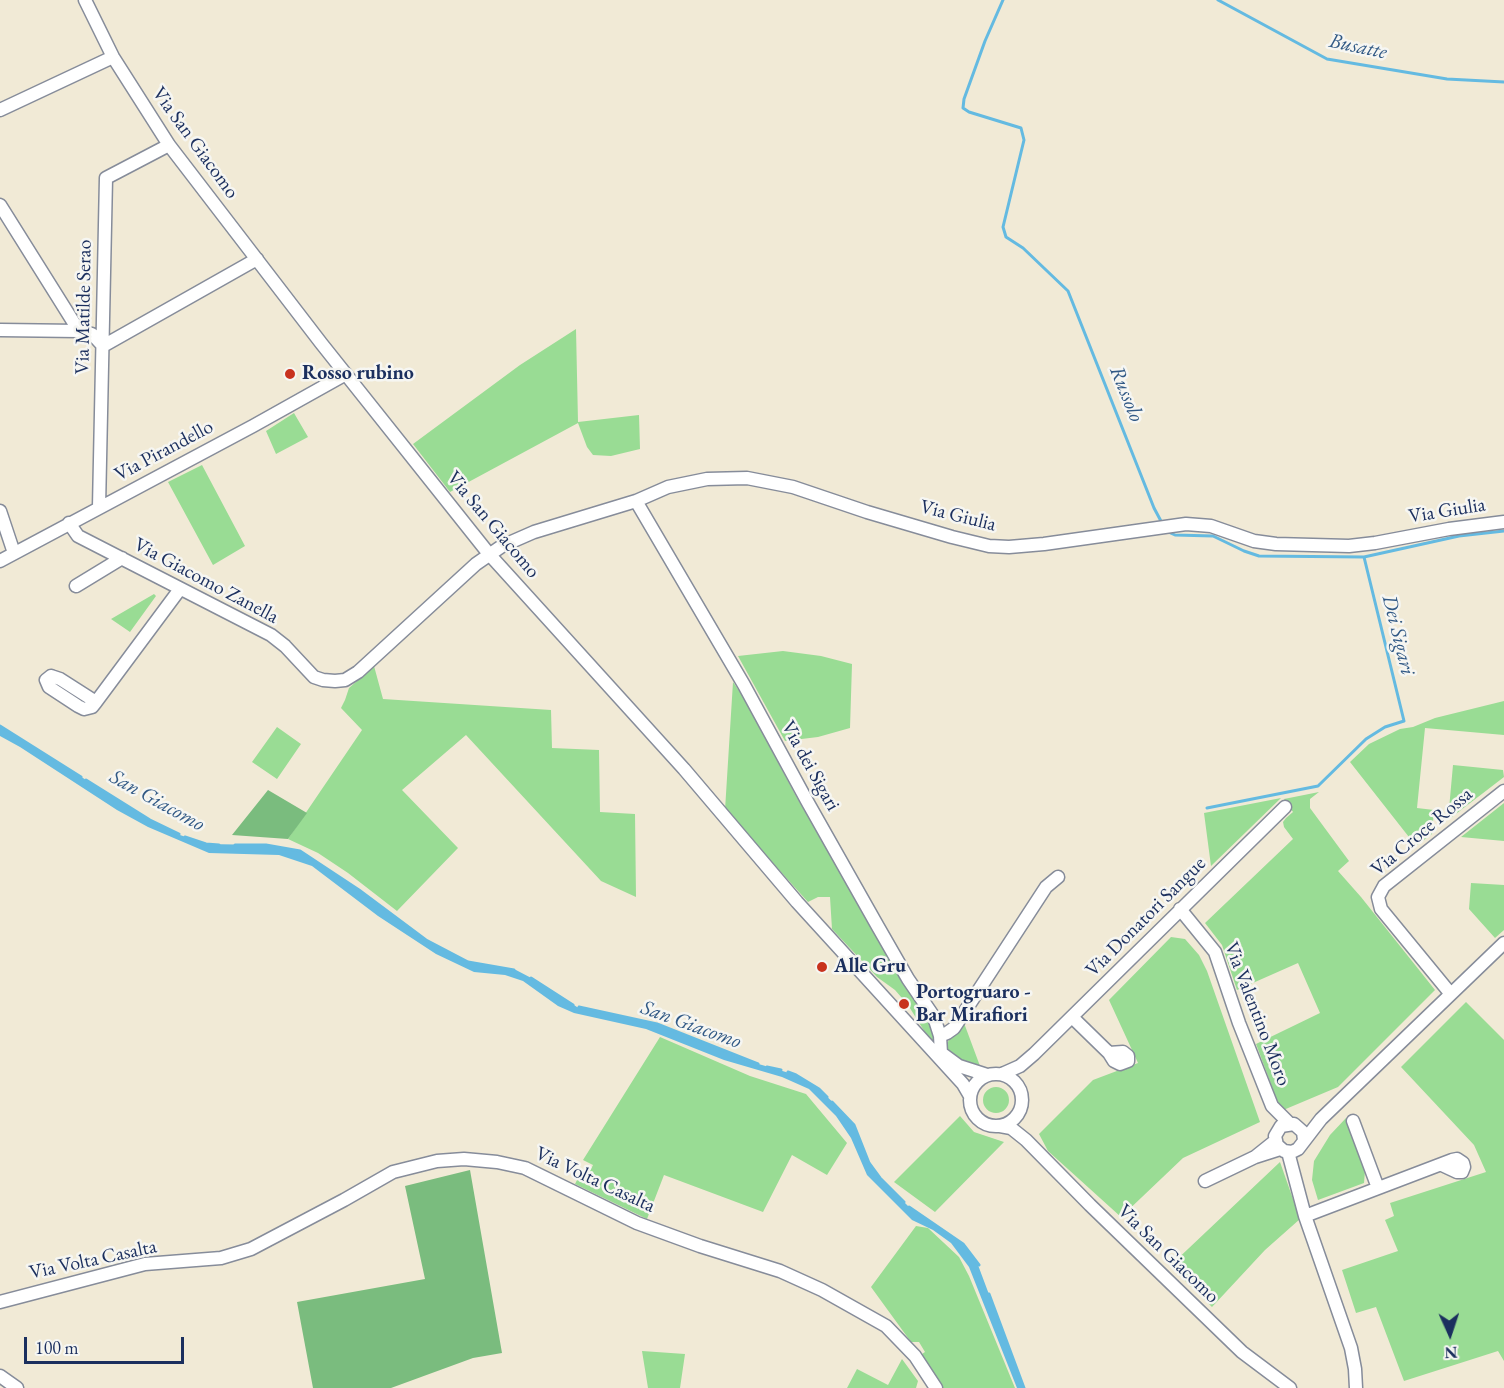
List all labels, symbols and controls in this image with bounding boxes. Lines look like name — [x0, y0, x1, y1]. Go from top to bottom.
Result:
water label: Busatte — [1327, 29, 1389, 65]
street label: Via San Giacomo — [146, 82, 244, 204]
street label: Via Matilde Serao — [71, 239, 97, 375]
place label: Rosso rubino — [302, 362, 414, 386]
water label: Russolo — [1103, 362, 1149, 426]
marker: Rosso rubino — [283, 367, 297, 381]
street label: Via Pirandello — [110, 415, 218, 487]
street label: Via San Giacomo — [441, 467, 545, 583]
street label: Via Giulia — [1407, 493, 1487, 529]
street label: Via Giulia — [917, 495, 999, 537]
street label: Via Giacomo Zanella — [130, 533, 282, 629]
water label: Dei Sigari — [1376, 592, 1420, 678]
street label: Via dei Sigari — [775, 717, 845, 815]
water label: San Giacomo — [105, 765, 209, 837]
street label: Via Croce Rossa — [1366, 783, 1478, 881]
street label: Via Donatori Sangue — [1081, 852, 1211, 982]
street label: Via Valentino Moro — [1219, 939, 1295, 1089]
place label: Alle Gru — [834, 955, 906, 979]
marker: Alle Gru — [815, 960, 829, 974]
place label: Portogruaro - Bar Mirafiori — [916, 981, 1031, 1028]
water label: San Giacomo — [638, 995, 744, 1055]
marker: Portogruaro - Bar Mirafiori — [897, 997, 911, 1011]
street label: Via Volta Casalta — [531, 1142, 659, 1218]
street label: Via San Giacomo — [1112, 1199, 1224, 1309]
street label: Via Volta Casalta — [27, 1235, 159, 1285]
north arrow — [1420, 1304, 1480, 1364]
scale bar — [27, 1325, 188, 1363]
text: 100 m — [35, 1336, 79, 1359]
text: N — [1444, 1342, 1458, 1363]

